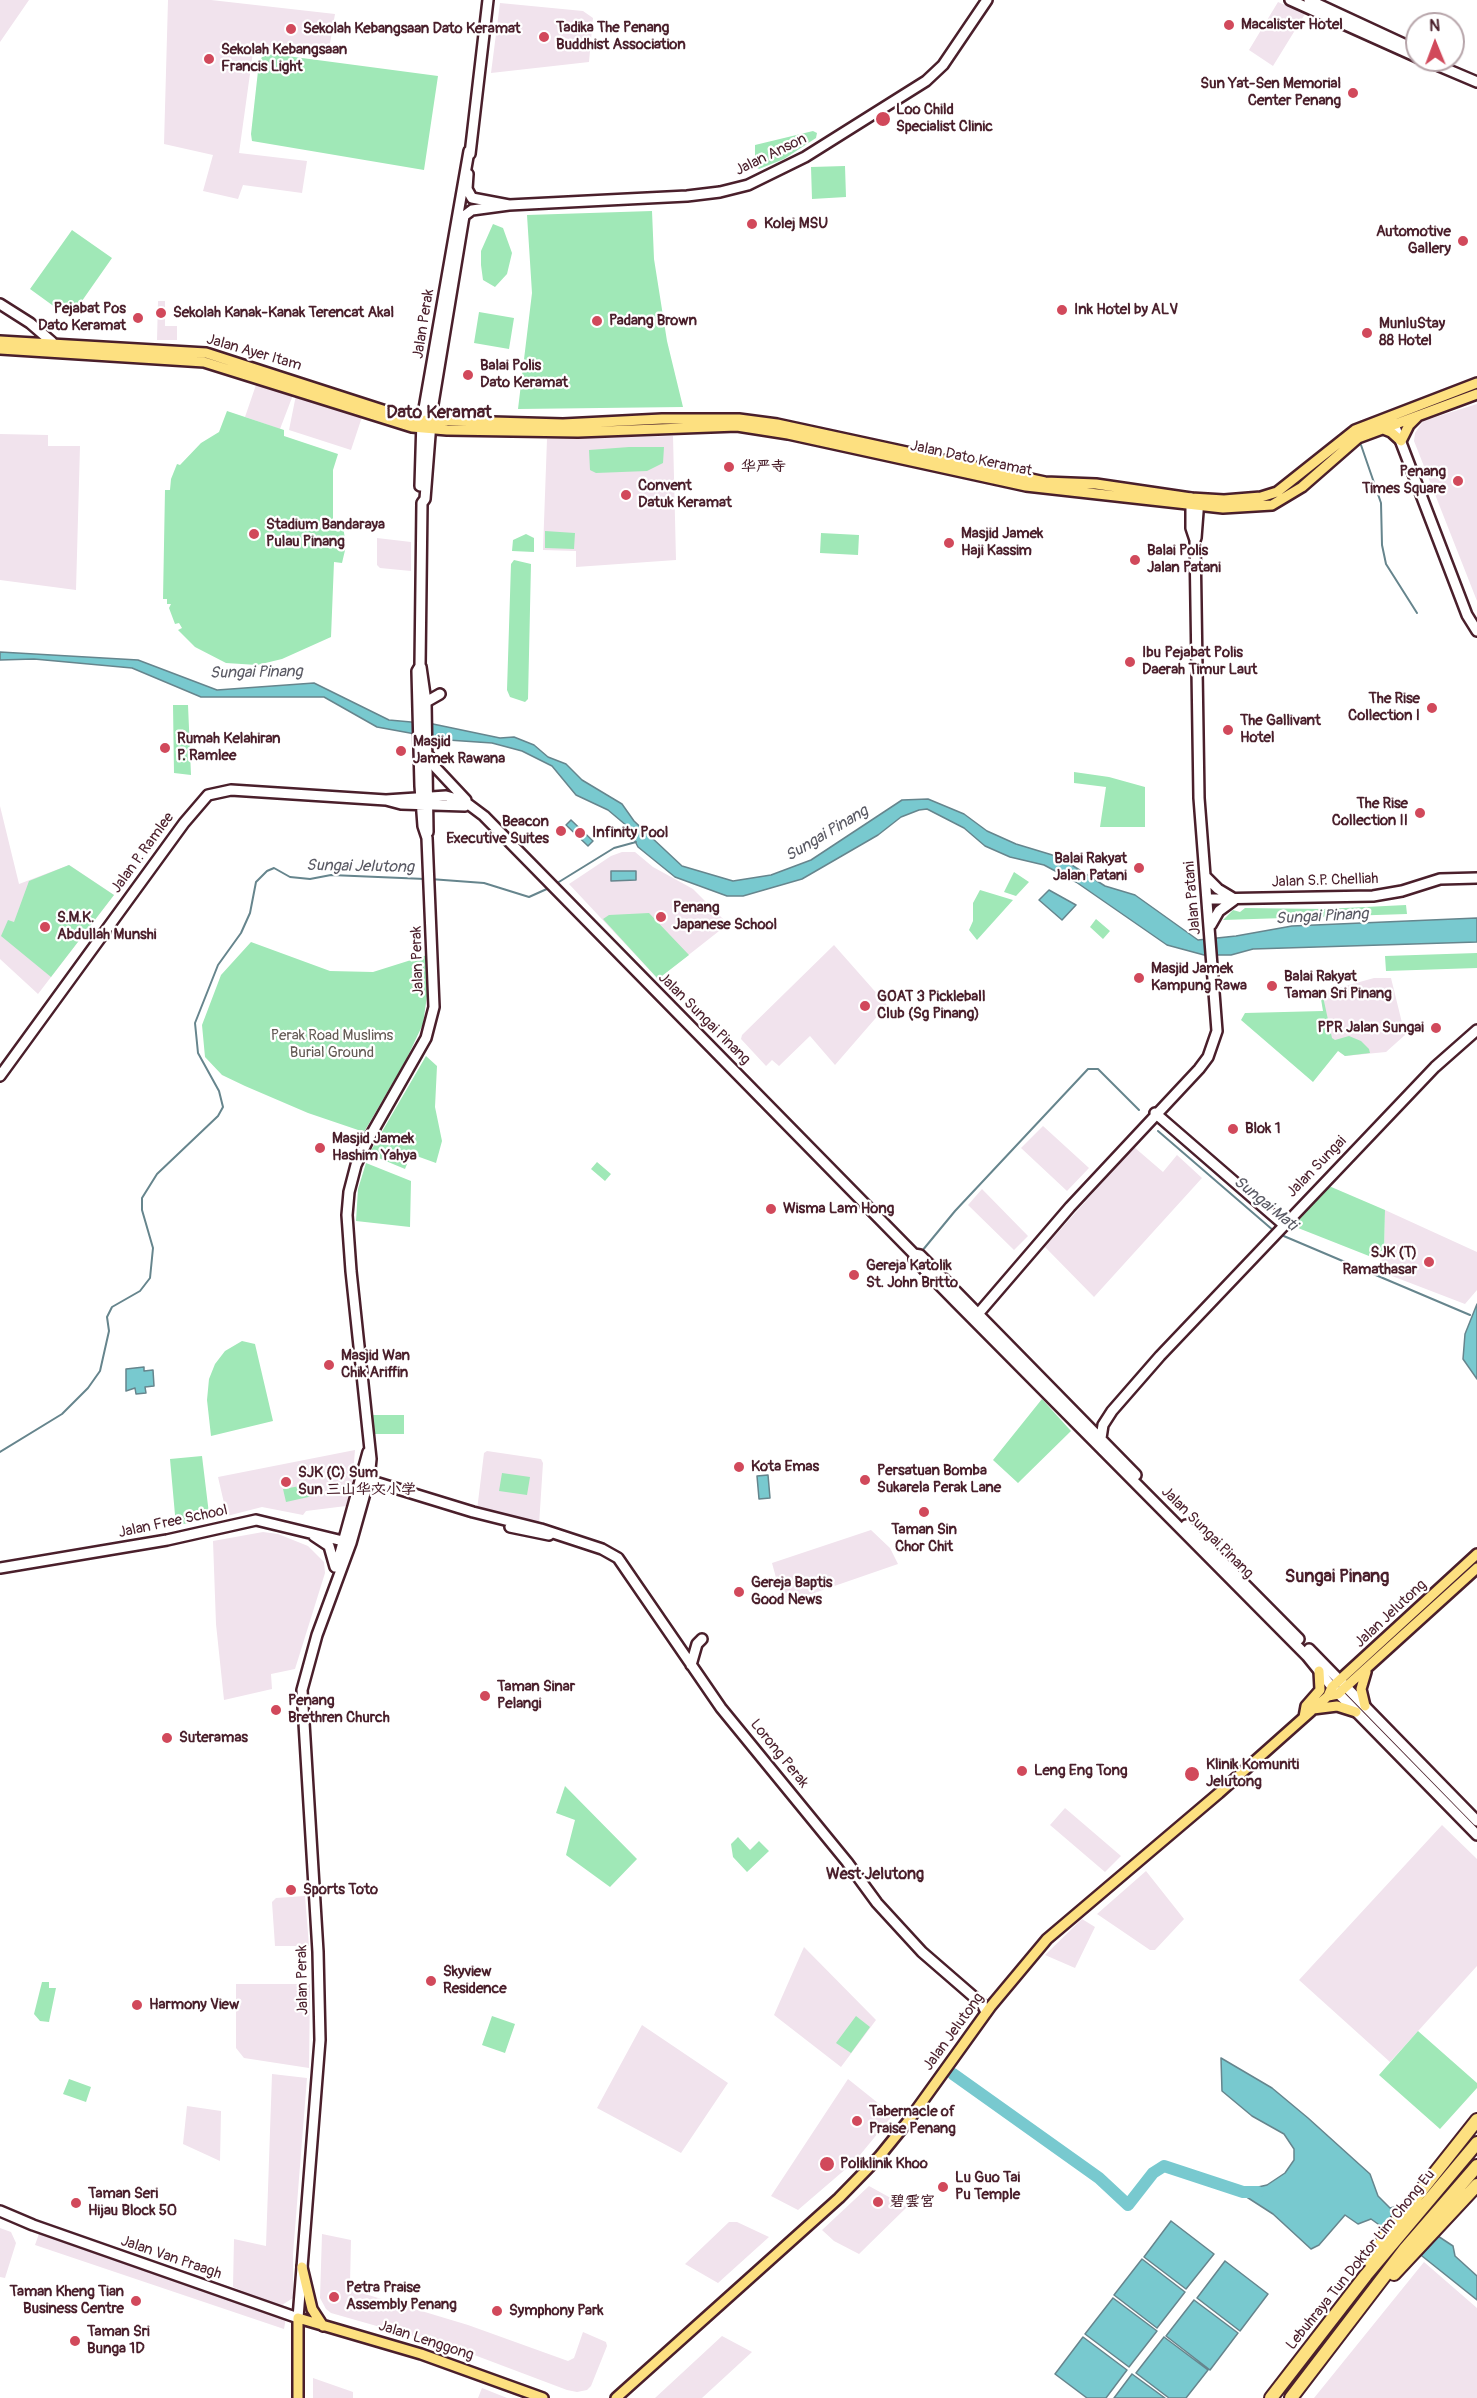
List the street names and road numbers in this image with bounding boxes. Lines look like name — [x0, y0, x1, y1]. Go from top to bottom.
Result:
street label: Jalan Anson — [732, 130, 810, 180]
street label: Jalan Perak — [410, 288, 438, 360]
street label: Jalan Ayer Itam — [204, 331, 304, 375]
street label: Jalan Dato Keramat — [909, 437, 1033, 481]
street label: Jalan P. Ramlee — [108, 809, 178, 897]
street label: Jalan Patani — [1181, 860, 1205, 936]
street label: Jalan S.P. Chelliah — [1271, 870, 1379, 892]
street label: Jalan Perak — [408, 926, 428, 996]
street label: Jalan Sungai Pinang — [654, 969, 754, 1069]
street label: Jalan Sungai — [1283, 1133, 1351, 1201]
street label: Jalan Sungai Pinang — [1157, 1483, 1257, 1583]
street label: Jalan Free School — [117, 1502, 229, 1542]
street label: Jalan Jelutong — [1351, 1576, 1431, 1652]
street label: Lorong Perak — [746, 1716, 812, 1792]
street label: Jalan Perak — [293, 1945, 313, 2015]
street label: Jalan Jelutong — [920, 1990, 988, 2074]
street label: Lebuhraya Tun Doktor Lim Chong Eu — [1283, 2166, 1439, 2354]
street label: Jalan Van Praagh — [118, 2232, 224, 2284]
street label: Jalan Lenggong — [376, 2317, 476, 2365]

